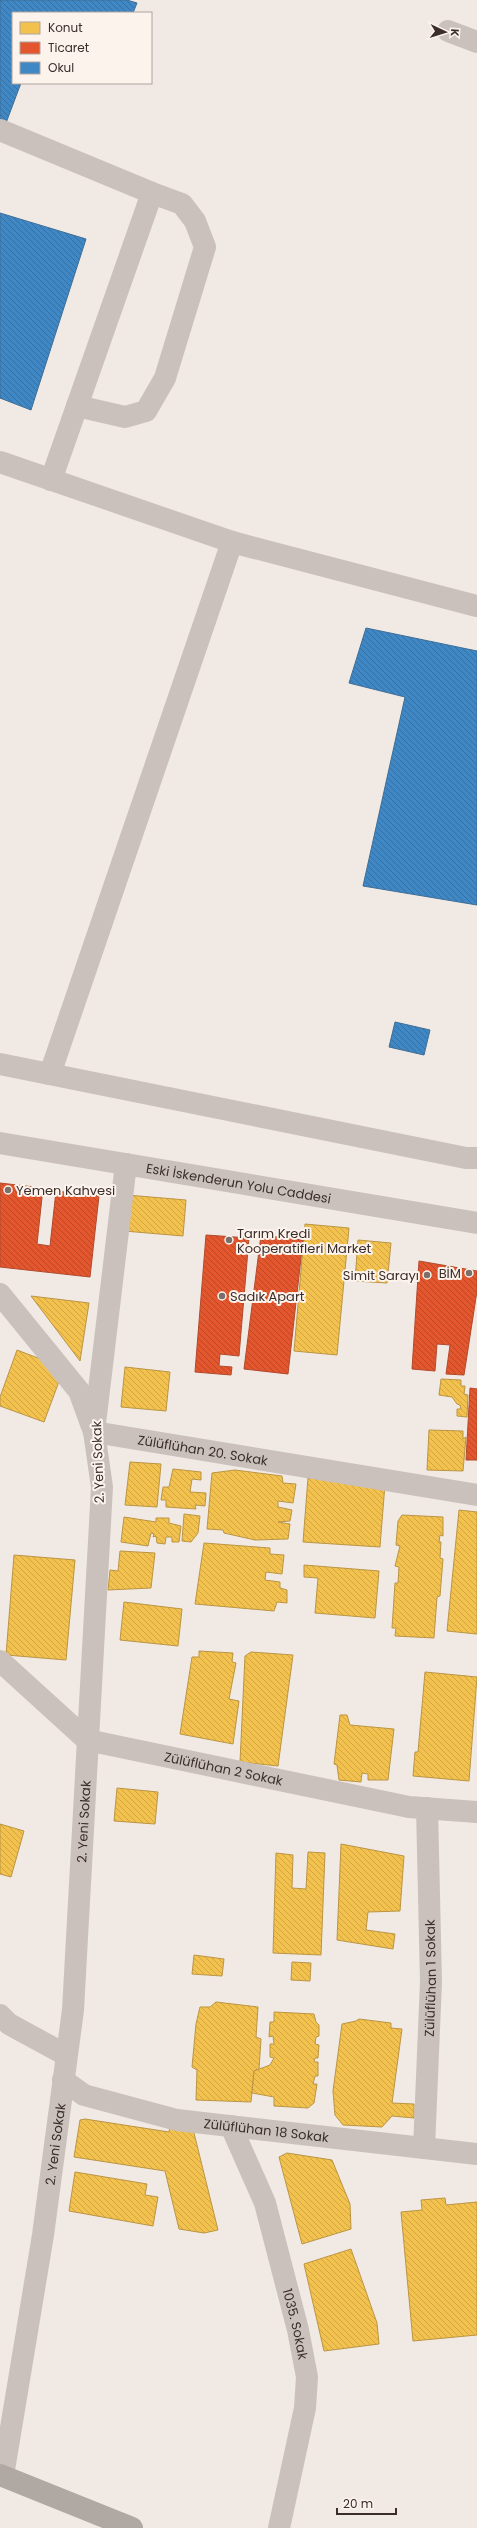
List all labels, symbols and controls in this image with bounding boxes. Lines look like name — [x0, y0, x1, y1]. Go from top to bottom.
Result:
legend — [12, 12, 152, 84]
north arrow — [425, 12, 465, 52]
text: Konut — [48, 19, 83, 36]
text: K — [447, 28, 463, 37]
text: Ticaret — [48, 39, 89, 56]
text: Okul — [48, 59, 74, 76]
street label: Eski İskenderun Yolu Caddesi — [145, 1158, 333, 1208]
place label: Yemen Kahvesi — [16, 1181, 115, 1200]
marker: Yemen Kahvesi — [3, 1185, 13, 1195]
place label: Tarım Kredi Kooperatifleri Market — [237, 1224, 371, 1258]
marker: Tarım Kredi Kooperatifleri Market — [224, 1235, 234, 1245]
place label: BİM — [439, 1264, 461, 1283]
place label: Simit Sarayı — [343, 1266, 419, 1285]
marker: BİM — [464, 1268, 474, 1278]
marker: Simit Sarayı — [422, 1270, 432, 1280]
place label: Sadık Apart — [230, 1287, 305, 1306]
marker: Sadık Apart — [217, 1291, 227, 1301]
street label: 2. Yeni Sokak — [87, 1420, 109, 1504]
street label: Zülüflühan 20. Sokak — [136, 1430, 270, 1470]
street label: Zülüflühan 2 Sokak — [162, 1747, 285, 1790]
street label: 2. Yeni Sokak — [72, 1780, 95, 1863]
street label: Zülüflühan 1 Sokak — [419, 1919, 441, 2037]
street label: 2. Yeni Sokak — [40, 2102, 70, 2186]
street label: Zülüflühan 18 Sokak — [203, 2114, 330, 2147]
street label: 1035. Sokak — [278, 2286, 313, 2361]
scale bar — [337, 2490, 396, 2516]
text: 20 m — [343, 2495, 373, 2512]

